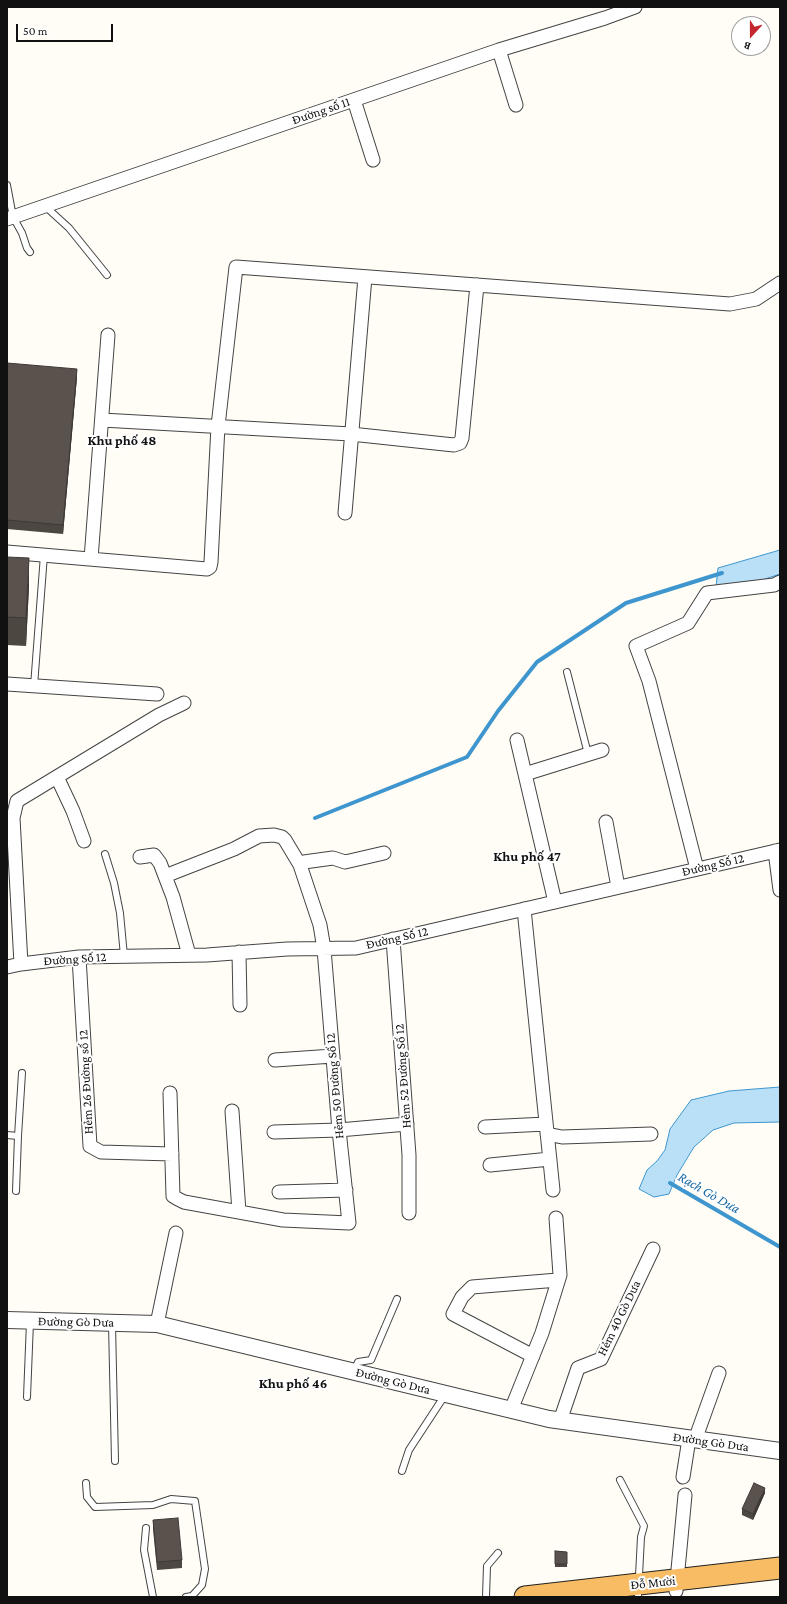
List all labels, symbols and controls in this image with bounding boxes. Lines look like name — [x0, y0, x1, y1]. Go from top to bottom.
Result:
scale bar — [18, 16, 115, 42]
north arrow — [731, 16, 771, 56]
text: 50 m — [23, 24, 47, 38]
text: B — [742, 40, 752, 53]
street label: Đường số 11 — [290, 94, 352, 128]
district label: Khu phố 48 — [87, 433, 157, 449]
district label: Khu phố 47 — [493, 849, 561, 865]
street label: Đường Số 12 — [680, 850, 746, 880]
street label: Đường Số 12 — [364, 923, 430, 953]
street label: Đường Số 12 — [43, 949, 107, 969]
street label: Hẻm 52 Đường Số 12 — [392, 1023, 414, 1129]
street label: Hẻm 26 Đường số 12 — [75, 1029, 97, 1135]
street label: Hẻm 50 Đường Số 12 — [323, 1032, 347, 1140]
water label: Rạch Gò Dưa — [675, 1169, 743, 1217]
street label: Hẻm 40 Gò Dưa — [594, 1278, 644, 1358]
street label: Đường Gò Dưa — [38, 1314, 114, 1330]
street label: Đường Gò Dưa — [354, 1364, 432, 1398]
district label: Khu phố 46 — [259, 1376, 327, 1392]
street label: Đường Gò Dưa — [672, 1429, 750, 1455]
street label: Đỗ Mười — [630, 1573, 676, 1593]

